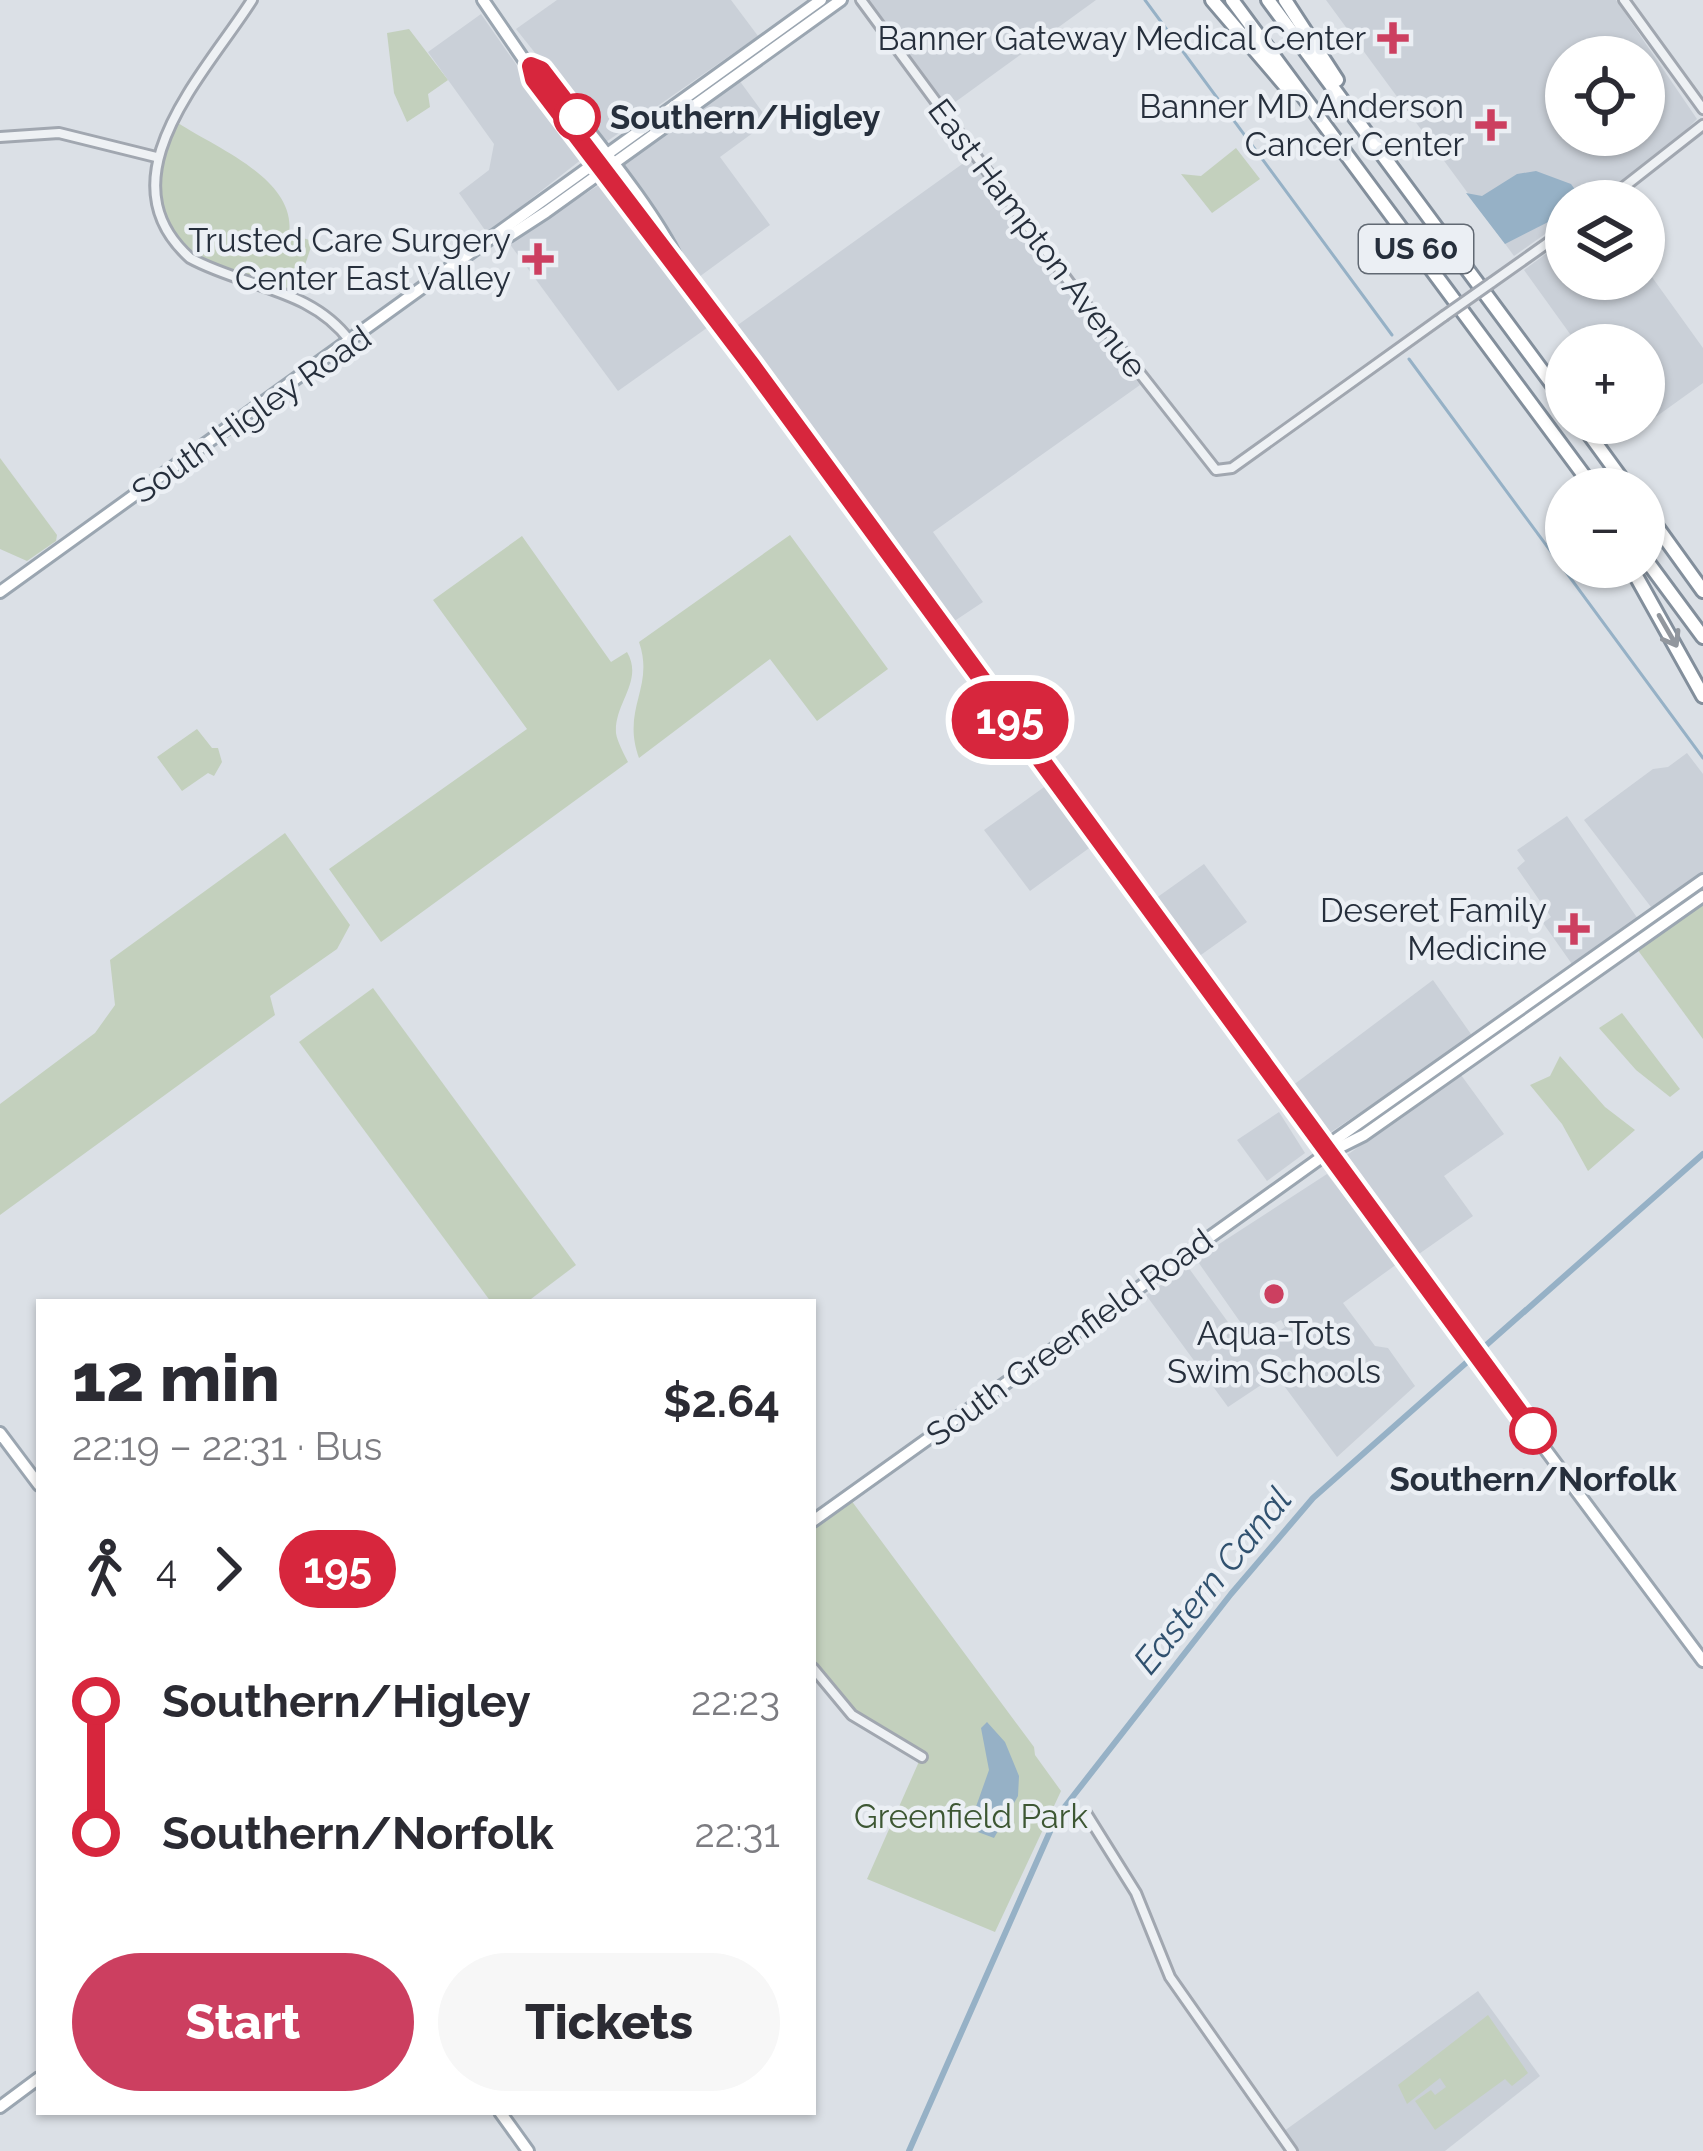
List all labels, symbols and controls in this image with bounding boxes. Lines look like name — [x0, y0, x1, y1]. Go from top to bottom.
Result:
place label: Banner Gateway Medical Center — [877, 19, 1366, 58]
marker: Banner Gateway Medical Center — [1377, 22, 1409, 54]
map controls — [1545, 36, 1665, 588]
button: locate — [1545, 36, 1665, 156]
place label: Banner MD Anderson Cancer Center — [1139, 87, 1464, 164]
street label: East Hampton Avenue — [920, 91, 1155, 385]
marker: Southern/Higley — [555, 95, 599, 139]
place label: Southern/Higley — [610, 98, 880, 137]
marker: Banner MD Anderson Cancer Center — [1475, 109, 1507, 141]
button: layers — [1545, 180, 1665, 300]
place label: Trusted Care Surgery Center East Valley — [188, 221, 511, 298]
road number: US 60 — [1359, 225, 1473, 273]
marker: Trusted Care Surgery Center East Valley — [522, 243, 554, 275]
street label: South Higley Road — [124, 317, 378, 511]
button: + — [1545, 324, 1665, 444]
button: − — [1545, 468, 1665, 588]
one-way arrow — [1657, 613, 1680, 648]
line badge: 195 — [941, 681, 1079, 759]
text: 195 — [976, 695, 1044, 744]
place label: Deseret Family Medicine — [1320, 891, 1547, 968]
marker: Deseret Family Medicine — [1558, 913, 1590, 945]
street label: South Greenfield Road — [919, 1221, 1220, 1454]
marker: Aqua-Tots Swim Schools — [1261, 1281, 1287, 1307]
place label: Aqua-Tots Swim Schools — [1167, 1314, 1381, 1391]
text: 12 min — [72, 1339, 280, 1416]
text: $2.64 — [663, 1375, 780, 1428]
marker: Southern/Norfolk — [1511, 1409, 1555, 1453]
text: 22:19 – 22:31 · Bus — [72, 1423, 382, 1469]
place label: Southern/Norfolk — [1389, 1460, 1677, 1499]
water label: Eastern Canal — [1124, 1479, 1300, 1681]
icon: walk — [72, 1536, 138, 1602]
icon: forward — [195, 1536, 261, 1602]
text: 195 — [303, 1544, 372, 1593]
text: 4 — [156, 1546, 177, 1592]
text: Southern/Higley — [162, 1675, 531, 1728]
text: 22:23 — [691, 1678, 780, 1724]
park label: Greenfield Park — [854, 1797, 1088, 1836]
text: Southern/Norfolk — [162, 1807, 554, 1860]
text: 22:31 — [695, 1810, 780, 1856]
button: Start — [72, 1953, 414, 2091]
button: Tickets — [438, 1953, 780, 2091]

